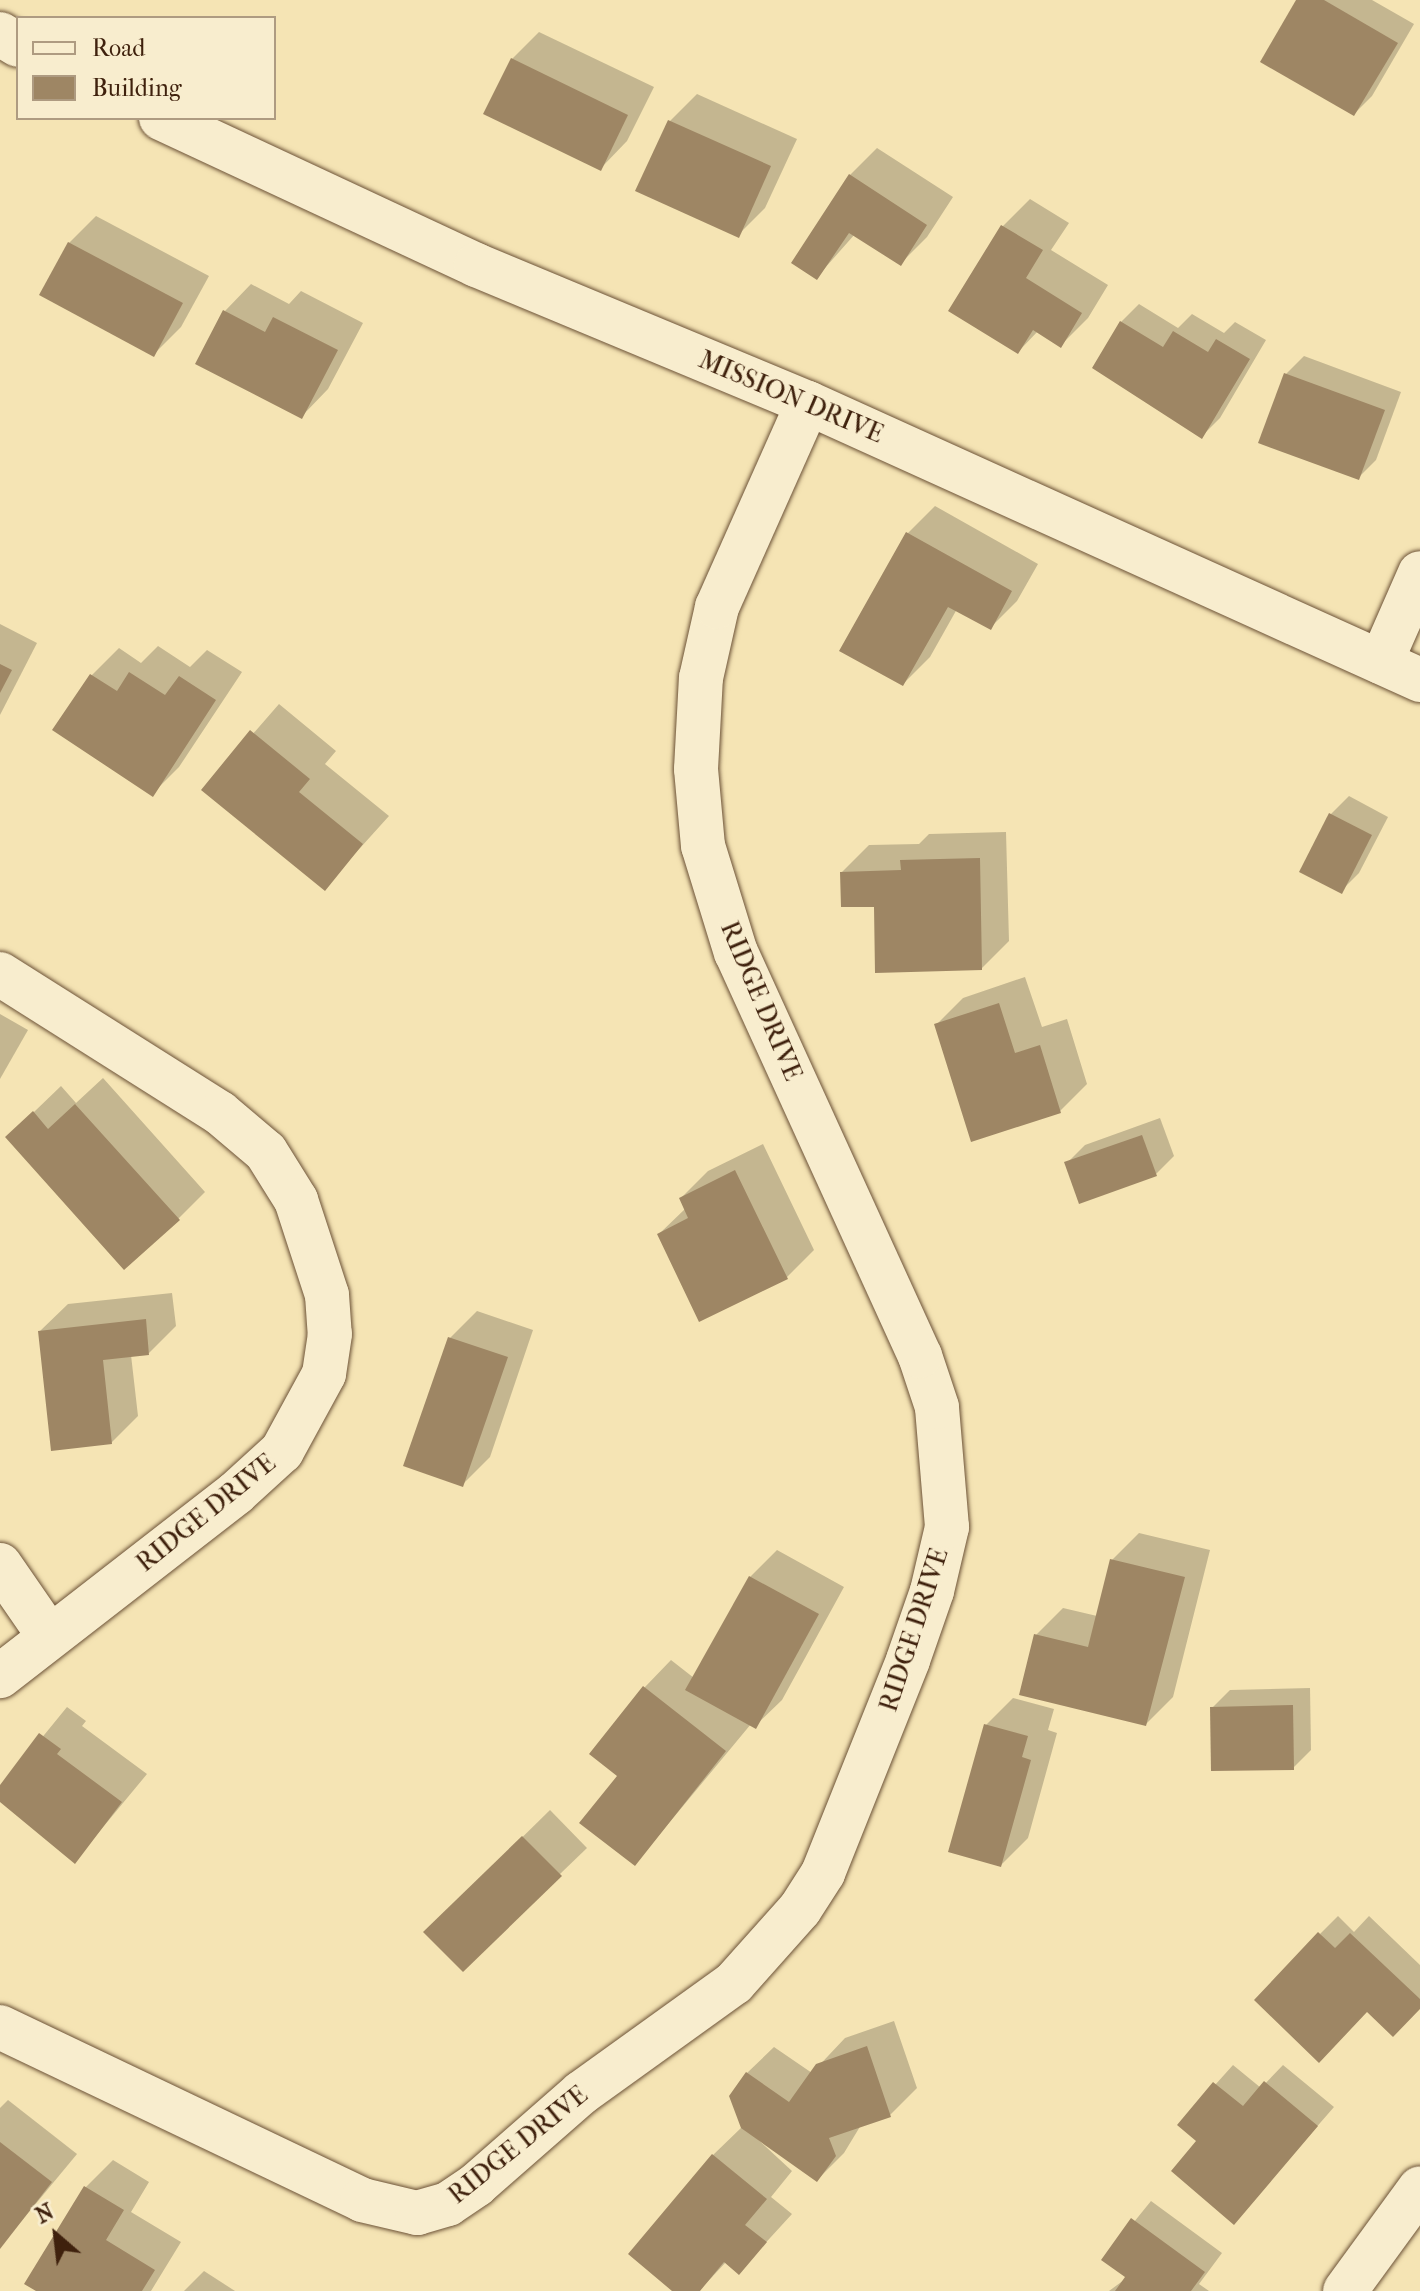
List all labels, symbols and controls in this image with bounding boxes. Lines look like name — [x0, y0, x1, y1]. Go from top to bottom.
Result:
legend — [16, 16, 276, 120]
text: Road — [92, 34, 145, 62]
text: Building — [92, 74, 182, 102]
street label: MISSION DRIVE — [694, 344, 888, 450]
street label: RIDGE DRIVE — [713, 917, 809, 1085]
street label: RIDGE DRIVE — [130, 1447, 282, 1579]
street label: RIDGE DRIVE — [873, 1544, 955, 1716]
street label: RIDGE DRIVE — [442, 2079, 594, 2211]
north arrow — [16, 2195, 96, 2275]
text: N — [31, 2198, 58, 2229]

